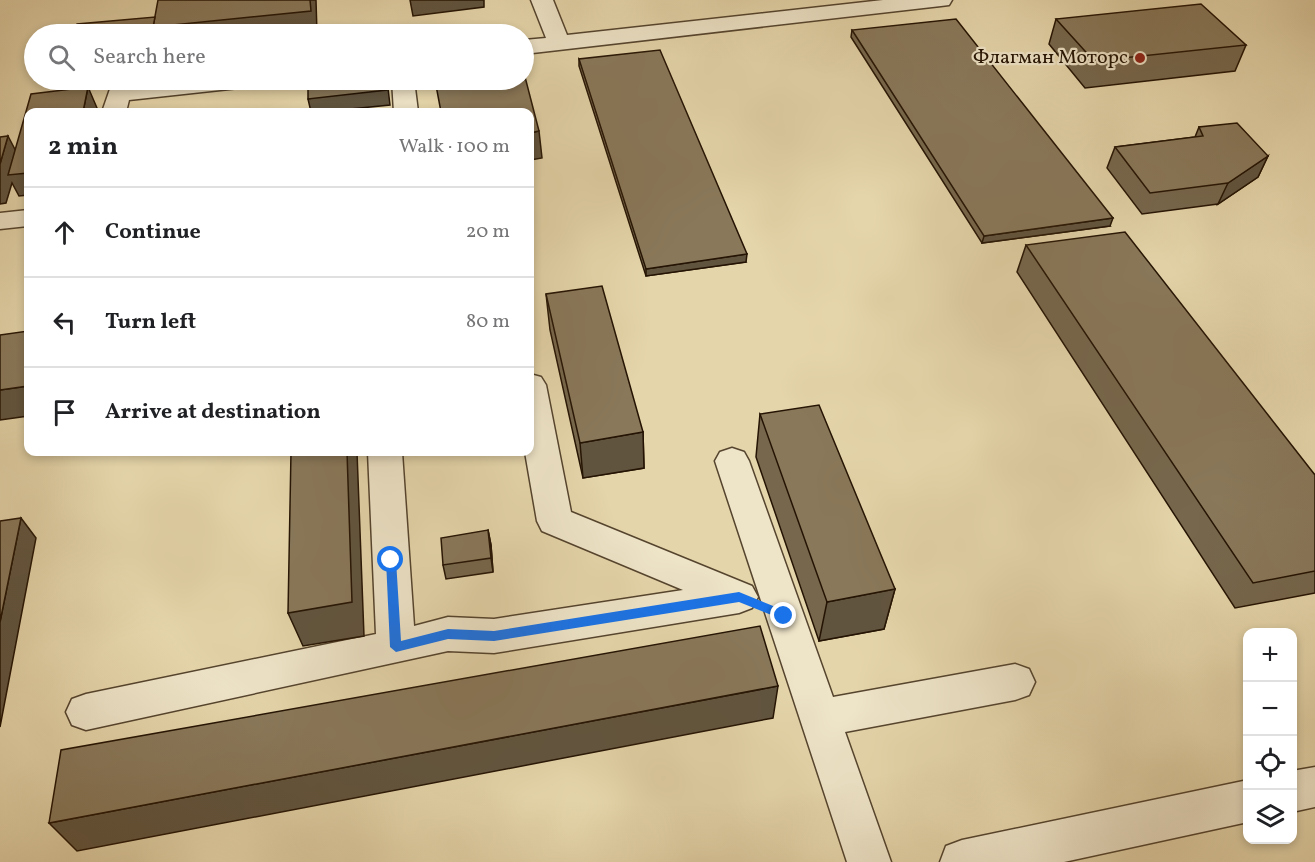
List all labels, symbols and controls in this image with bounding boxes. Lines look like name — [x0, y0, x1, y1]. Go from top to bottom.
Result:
search box — [24, 24, 534, 90]
icon: search — [45, 41, 78, 74]
text: Search here — [93, 42, 206, 73]
place label: Флагман Моторс — [973, 44, 1128, 72]
marker: Флагман Моторс — [1133, 51, 1147, 65]
text: 2 min — [48, 129, 118, 165]
text: Walk · 100 m — [399, 133, 510, 161]
icon: ahead — [48, 216, 81, 249]
text: Continue — [105, 217, 201, 248]
text: 20 m — [466, 218, 510, 246]
icon: left — [48, 306, 81, 339]
text: Turn left — [105, 307, 196, 338]
text: 80 m — [466, 308, 510, 336]
icon: arrive — [48, 396, 81, 429]
text: Arrive at destination — [105, 397, 321, 428]
route start — [377, 546, 403, 572]
route end — [770, 602, 796, 628]
map controls — [1243, 628, 1297, 844]
button: + — [1243, 628, 1297, 682]
button: − — [1243, 682, 1297, 736]
button: locate — [1243, 736, 1297, 790]
button: layers — [1243, 790, 1297, 844]

